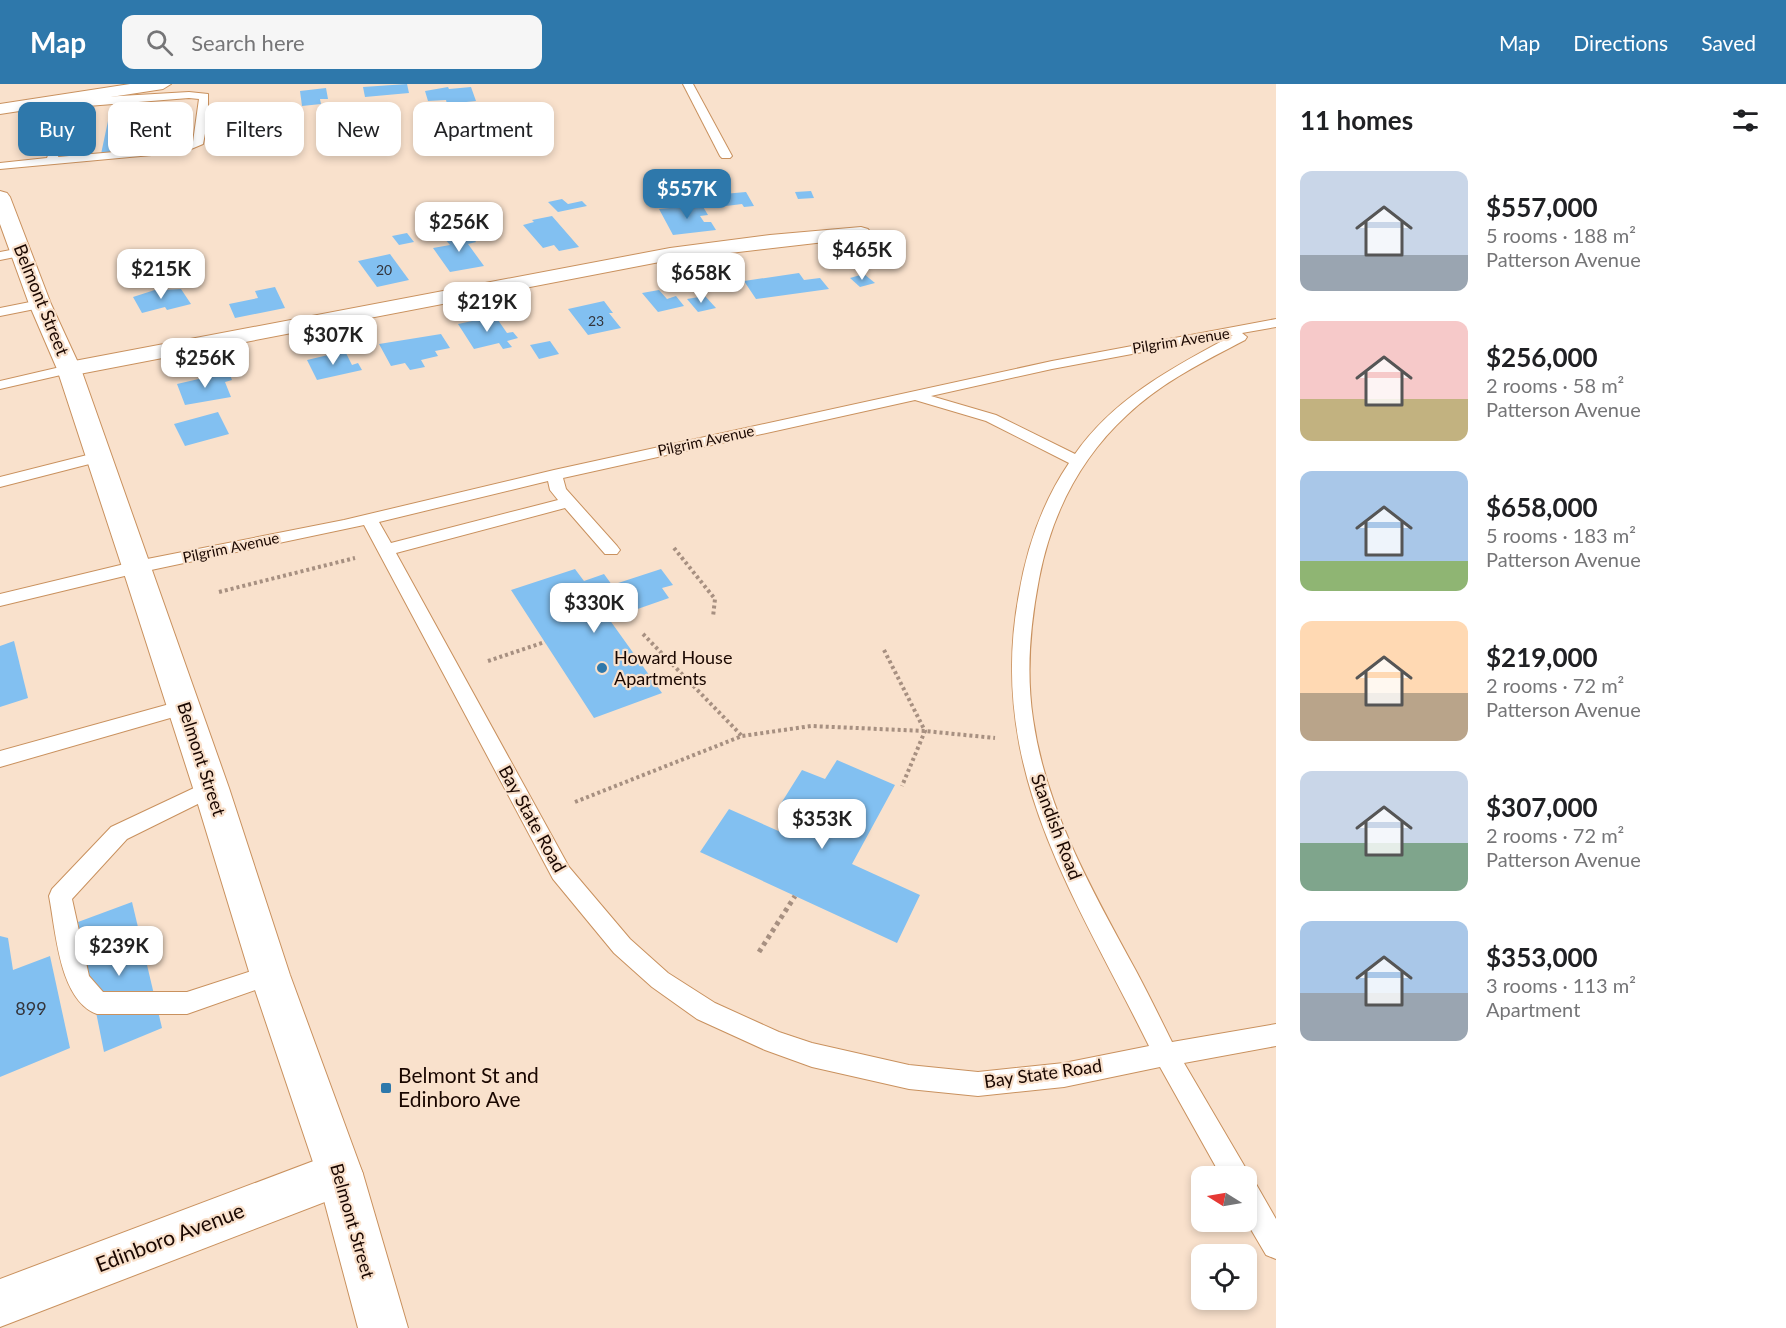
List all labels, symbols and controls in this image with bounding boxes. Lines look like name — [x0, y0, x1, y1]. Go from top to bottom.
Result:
search box — [122, 15, 542, 69]
text: Map — [30, 25, 86, 59]
icon: search — [143, 26, 176, 59]
text: Search here — [191, 29, 305, 56]
text: Map — [1499, 30, 1540, 55]
text: Directions — [1573, 30, 1668, 55]
text: Saved — [1701, 30, 1756, 55]
chip: Buy — [18, 102, 96, 156]
chip: Rent — [108, 102, 193, 156]
chip: Filters — [205, 102, 304, 156]
chip: New — [316, 102, 401, 156]
chip: Apartment — [413, 102, 554, 156]
text: 11 homes — [1300, 104, 1413, 136]
icon: filters — [1729, 104, 1762, 137]
pin: $557K — [645, 169, 729, 220]
text: $557K — [657, 176, 717, 200]
text: $557,000 — [1486, 191, 1598, 223]
icon: home — [1348, 195, 1420, 267]
pin: $256K — [417, 202, 501, 253]
text: $256K — [429, 209, 489, 233]
text: 5 rooms · 188 m² — [1486, 223, 1636, 247]
pin: $465K — [820, 230, 904, 281]
text: $465K — [832, 237, 892, 261]
street label: Belmont Street — [10, 241, 75, 359]
text: Patterson Avenue — [1486, 247, 1641, 271]
pin: $215K — [119, 249, 203, 300]
pin: $658K — [659, 253, 743, 304]
text: $215K — [131, 256, 191, 280]
text: $658K — [671, 260, 731, 284]
house number: 20 — [376, 261, 392, 278]
pin: $219K — [445, 282, 529, 333]
text: $219K — [457, 289, 517, 313]
house number: 23 — [588, 312, 604, 329]
pin: $307K — [291, 315, 375, 366]
text: $307K — [303, 322, 363, 346]
street label: Pilgrim Avenue — [1131, 323, 1231, 357]
pin: $256K — [163, 338, 247, 389]
text: $256,000 — [1486, 341, 1598, 373]
text: $256K — [175, 345, 235, 369]
icon: home — [1348, 345, 1420, 417]
text: 2 rooms · 58 m² — [1486, 373, 1624, 397]
text: Patterson Avenue — [1486, 397, 1641, 421]
street label: Pilgrim Avenue — [656, 421, 756, 459]
text: $658,000 — [1486, 491, 1598, 523]
icon: home — [1348, 495, 1420, 567]
text: 5 rooms · 183 m² — [1486, 523, 1636, 547]
street label: Pilgrim Avenue — [181, 528, 281, 566]
text: Patterson Avenue — [1486, 547, 1641, 571]
pin: $330K — [552, 583, 636, 634]
text: $330K — [564, 590, 624, 614]
text: $219,000 — [1486, 641, 1598, 673]
icon: home — [1348, 645, 1420, 717]
place label: Howard House Apartments — [614, 646, 732, 689]
marker: Howard House Apartments — [595, 661, 609, 675]
text: 2 rooms · 72 m² — [1486, 673, 1624, 697]
text: Patterson Avenue — [1486, 697, 1641, 721]
street label: Belmont Street — [173, 699, 231, 819]
street label: Bay State Road — [494, 761, 571, 876]
street label: Standish Road — [1027, 771, 1087, 883]
text: $307,000 — [1486, 791, 1598, 823]
icon: home — [1348, 795, 1420, 867]
pin: $353K — [780, 799, 864, 850]
text: $353K — [792, 806, 852, 830]
text: 2 rooms · 72 m² — [1486, 823, 1624, 847]
text: Patterson Avenue — [1486, 847, 1641, 871]
pin: $239K — [77, 926, 161, 977]
text: $239K — [89, 933, 149, 957]
text: $353,000 — [1486, 941, 1598, 973]
icon: home — [1348, 945, 1420, 1017]
text: 3 rooms · 113 m² — [1486, 973, 1636, 997]
house number: 899 — [15, 997, 47, 1019]
text: Apartment — [1486, 997, 1580, 1021]
street label: Bay State Road — [983, 1054, 1103, 1092]
place label: Belmont St and Edinboro Ave — [398, 1062, 539, 1111]
marker: Belmont St and Edinboro Ave — [379, 1081, 393, 1095]
street label: Belmont Street — [326, 1161, 380, 1281]
north arrow — [1191, 1166, 1257, 1232]
map controls — [1191, 1166, 1257, 1310]
street label: Edinboro Avenue — [92, 1197, 247, 1276]
button: locate — [1191, 1244, 1257, 1310]

